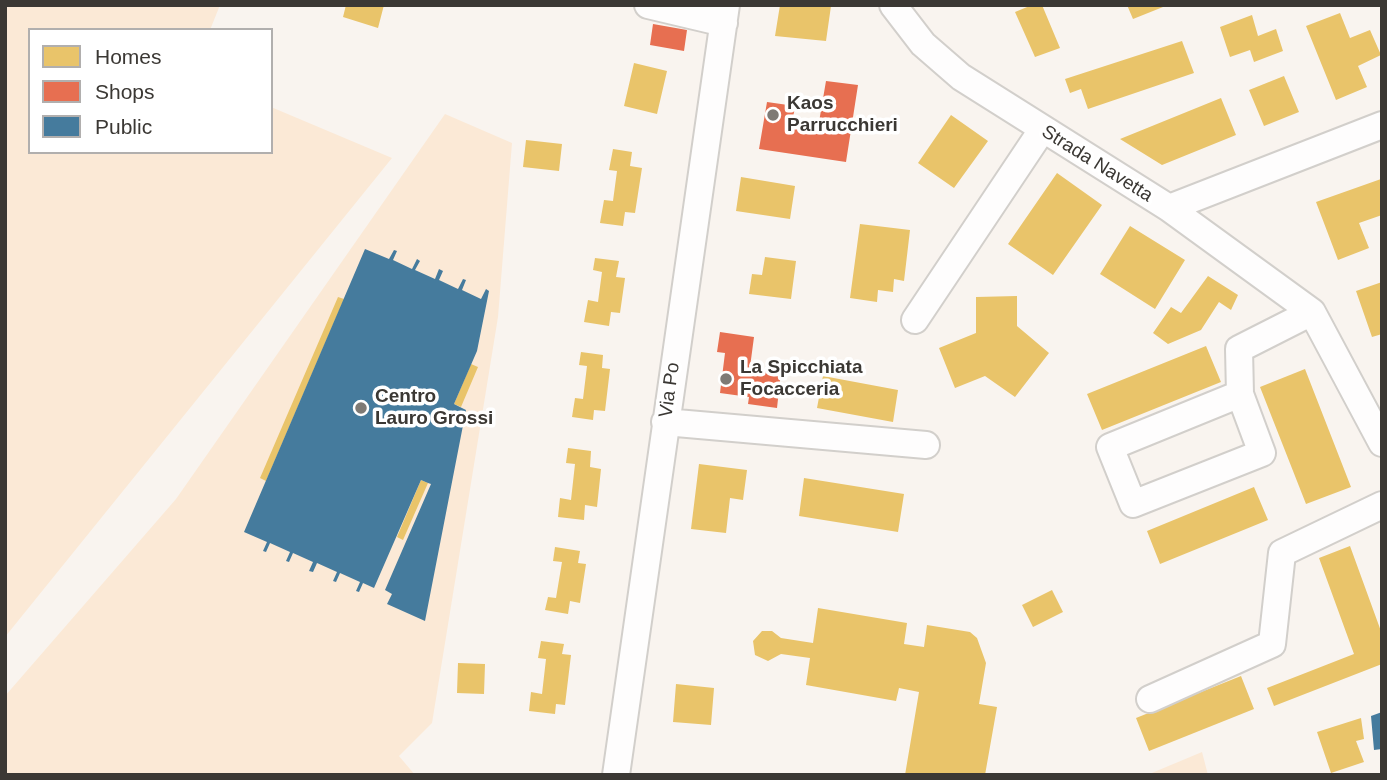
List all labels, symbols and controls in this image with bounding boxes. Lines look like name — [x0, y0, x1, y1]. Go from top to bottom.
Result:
legend — [28, 28, 273, 154]
text: Homes — [95, 45, 162, 68]
text: Shops — [95, 80, 155, 103]
place label: Kaos Parrucchieri — [787, 93, 898, 137]
marker: Kaos Parrucchieri — [765, 107, 781, 123]
text: Public — [95, 115, 152, 138]
street label: Strada Navetta — [1037, 121, 1157, 207]
place label: La Spicchiata Focacceria — [740, 357, 862, 401]
street label: Via Po — [655, 361, 685, 419]
marker: La Spicchiata Focacceria — [718, 371, 734, 387]
place label: Centro Lauro Grossi — [375, 386, 493, 430]
marker: Centro Lauro Grossi — [353, 400, 369, 416]

